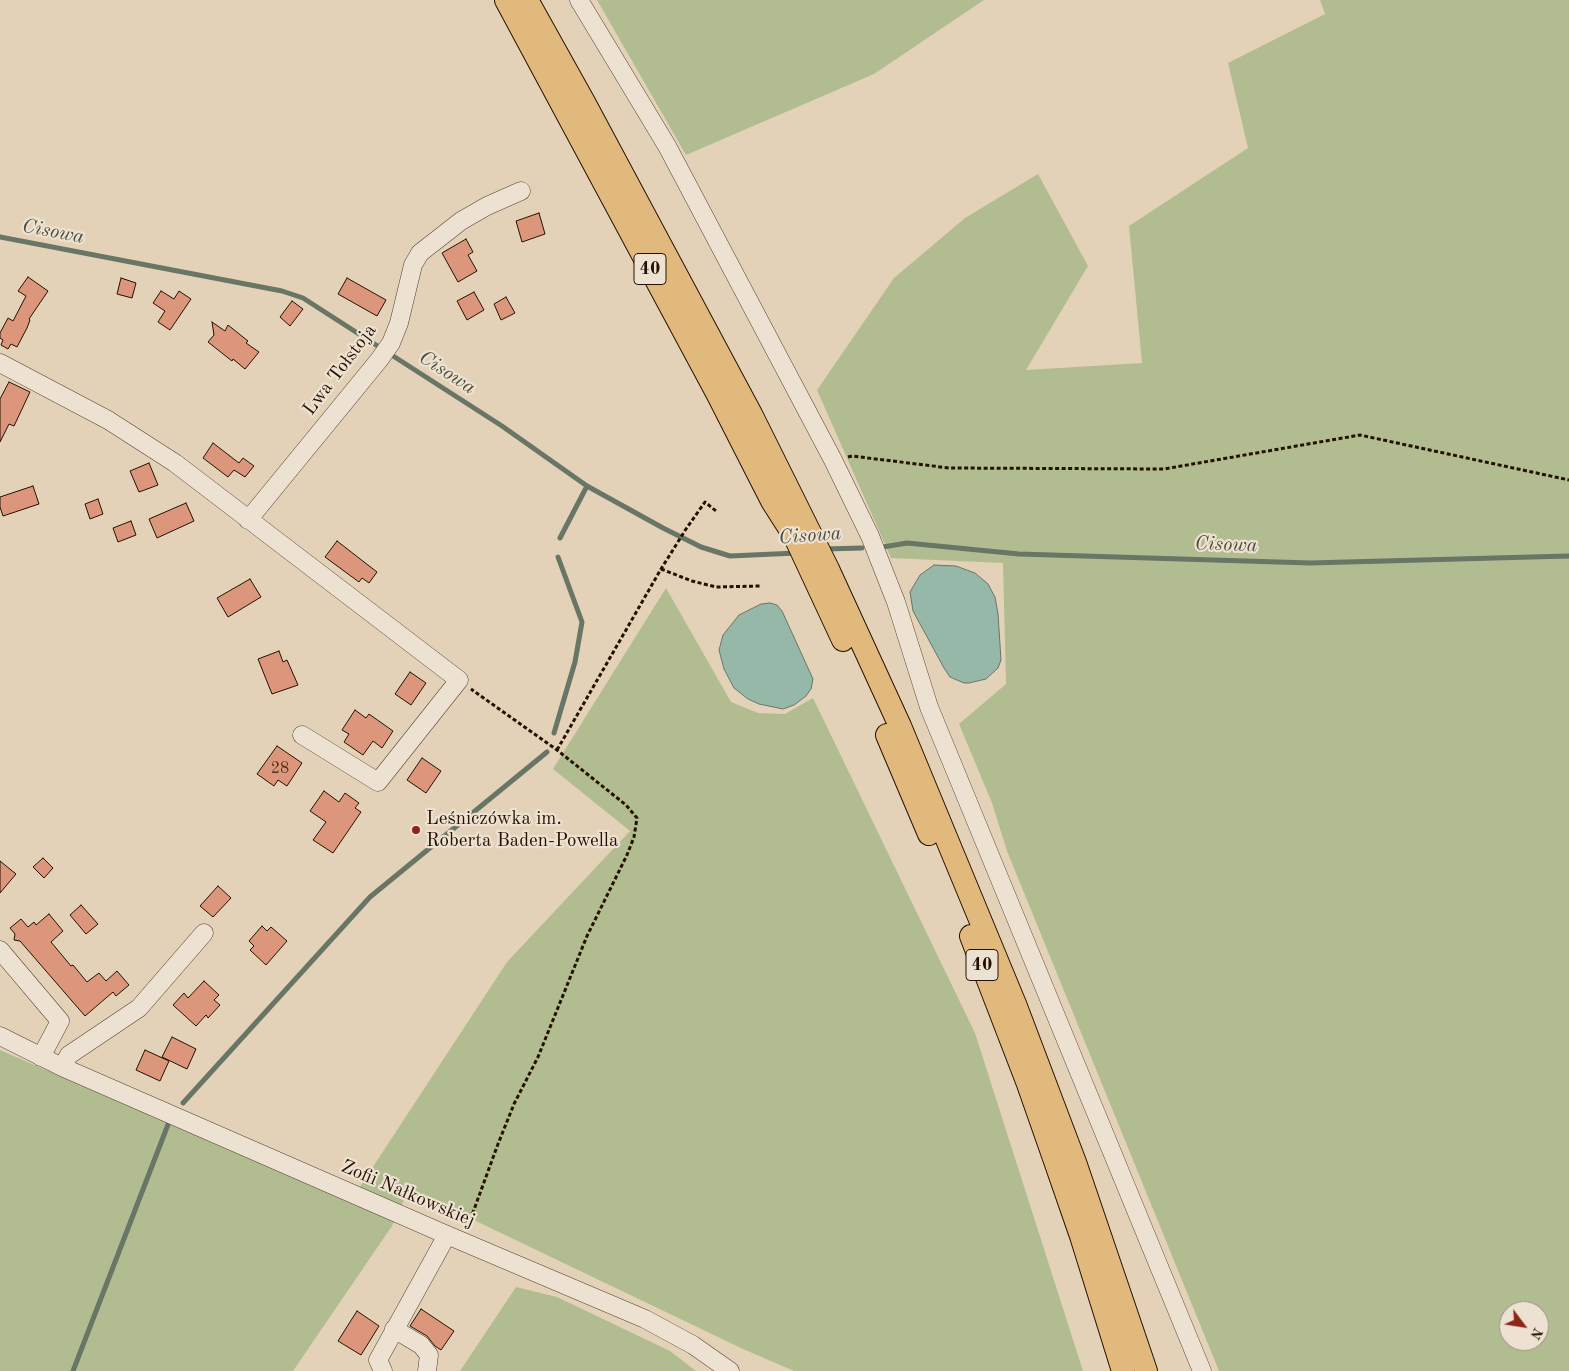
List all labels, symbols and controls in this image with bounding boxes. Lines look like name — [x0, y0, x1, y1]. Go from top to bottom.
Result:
water label: Cisowa — [20, 214, 86, 250]
road number: 40 — [634, 253, 666, 284]
street label: Lwa Tołstoja — [298, 320, 382, 420]
water label: Cisowa — [414, 346, 480, 400]
water label: Cisowa — [778, 522, 842, 550]
water label: Cisowa — [1194, 532, 1258, 558]
house number: 28 — [271, 759, 289, 779]
place label: Leśniczówka im. Roberta Baden-Powella — [426, 808, 618, 852]
marker: Leśniczówka im. Roberta Baden-Powella — [410, 824, 422, 836]
road number: 40 — [966, 950, 998, 980]
street label: Zofii Nałkowskiej — [338, 1155, 478, 1233]
north arrow — [1499, 1301, 1549, 1351]
text: N — [1527, 1325, 1545, 1341]

